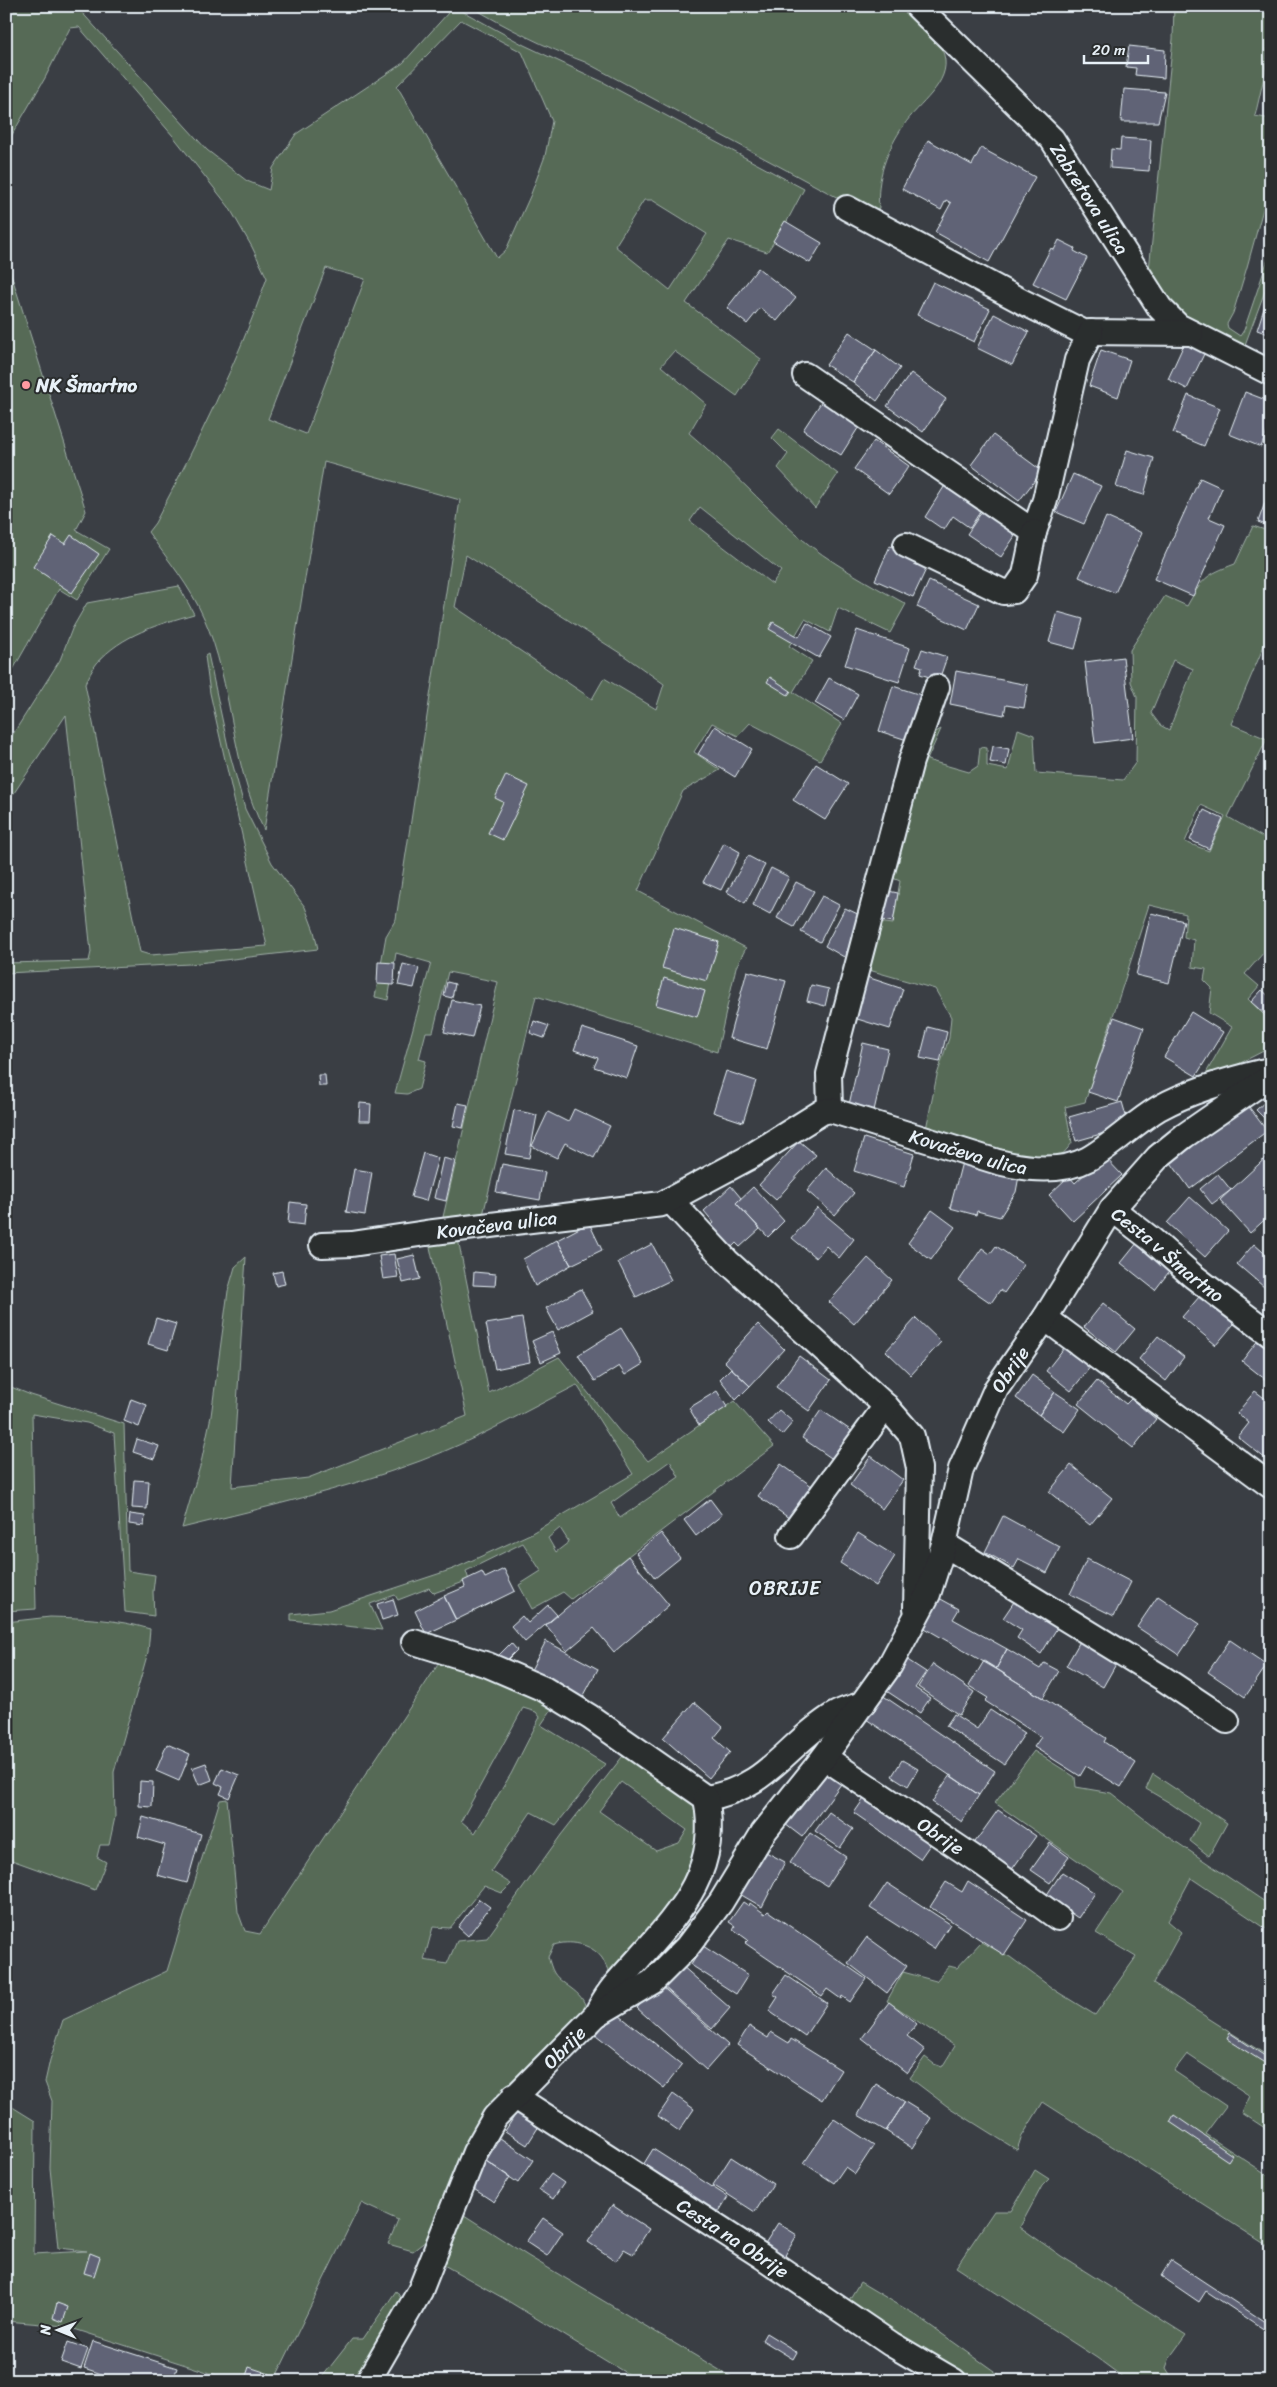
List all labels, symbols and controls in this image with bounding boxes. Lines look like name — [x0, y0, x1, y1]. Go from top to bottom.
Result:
scale bar — [1084, 32, 1148, 64]
text: 20 m — [1092, 37, 1126, 63]
street label: Zabretova ulica — [1042, 135, 1139, 262]
place label: NK Šmartno — [35, 369, 137, 402]
marker: NK Šmartno — [20, 379, 32, 391]
street label: Kovačeva ulica — [905, 1119, 1030, 1184]
street label: Cesta v Šmartno — [1104, 1198, 1232, 1311]
street label: Kovačeva ulica — [434, 1200, 559, 1248]
street label: Obrije — [982, 1339, 1038, 1400]
district label: OBRIJE — [749, 1571, 822, 1606]
street label: Obrije — [911, 1808, 972, 1864]
street label: Obrije — [534, 2017, 594, 2077]
street label: Cesta na Obrije — [670, 2189, 796, 2287]
north arrow — [32, 2304, 82, 2354]
text: N — [33, 2324, 58, 2336]

